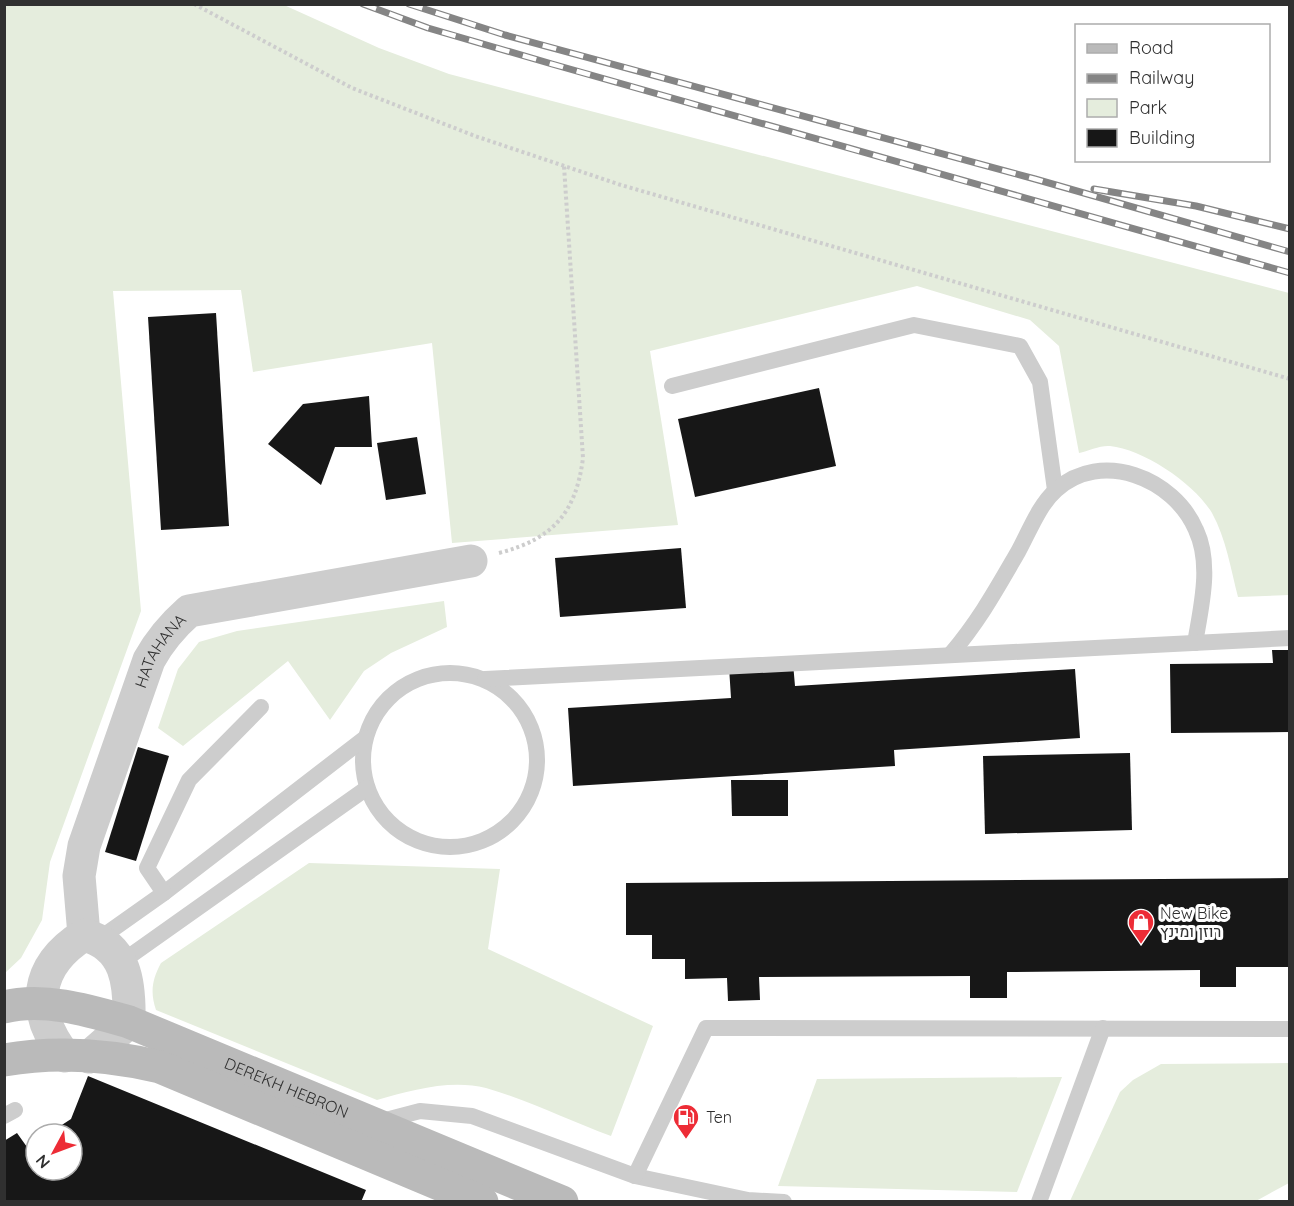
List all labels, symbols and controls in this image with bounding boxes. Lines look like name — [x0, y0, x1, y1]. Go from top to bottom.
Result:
legend — [1075, 24, 1270, 162]
text: Road — [1129, 36, 1174, 59]
text: Railway — [1129, 66, 1195, 89]
text: Park — [1129, 96, 1167, 119]
text: Building — [1129, 126, 1195, 149]
street label: HATAHANA — [130, 609, 190, 690]
place label: New Bike רוזן ומינץ — [1160, 903, 1228, 941]
shop icon: New Bike רוזן ומינץ — [1126, 907, 1156, 945]
street label: DEREKH HEBRON — [221, 1053, 352, 1122]
fuel station icon: Ten — [671, 1102, 701, 1140]
place label: Ten — [706, 1107, 732, 1127]
north arrow — [24, 1122, 84, 1182]
text: N — [31, 1151, 54, 1173]

